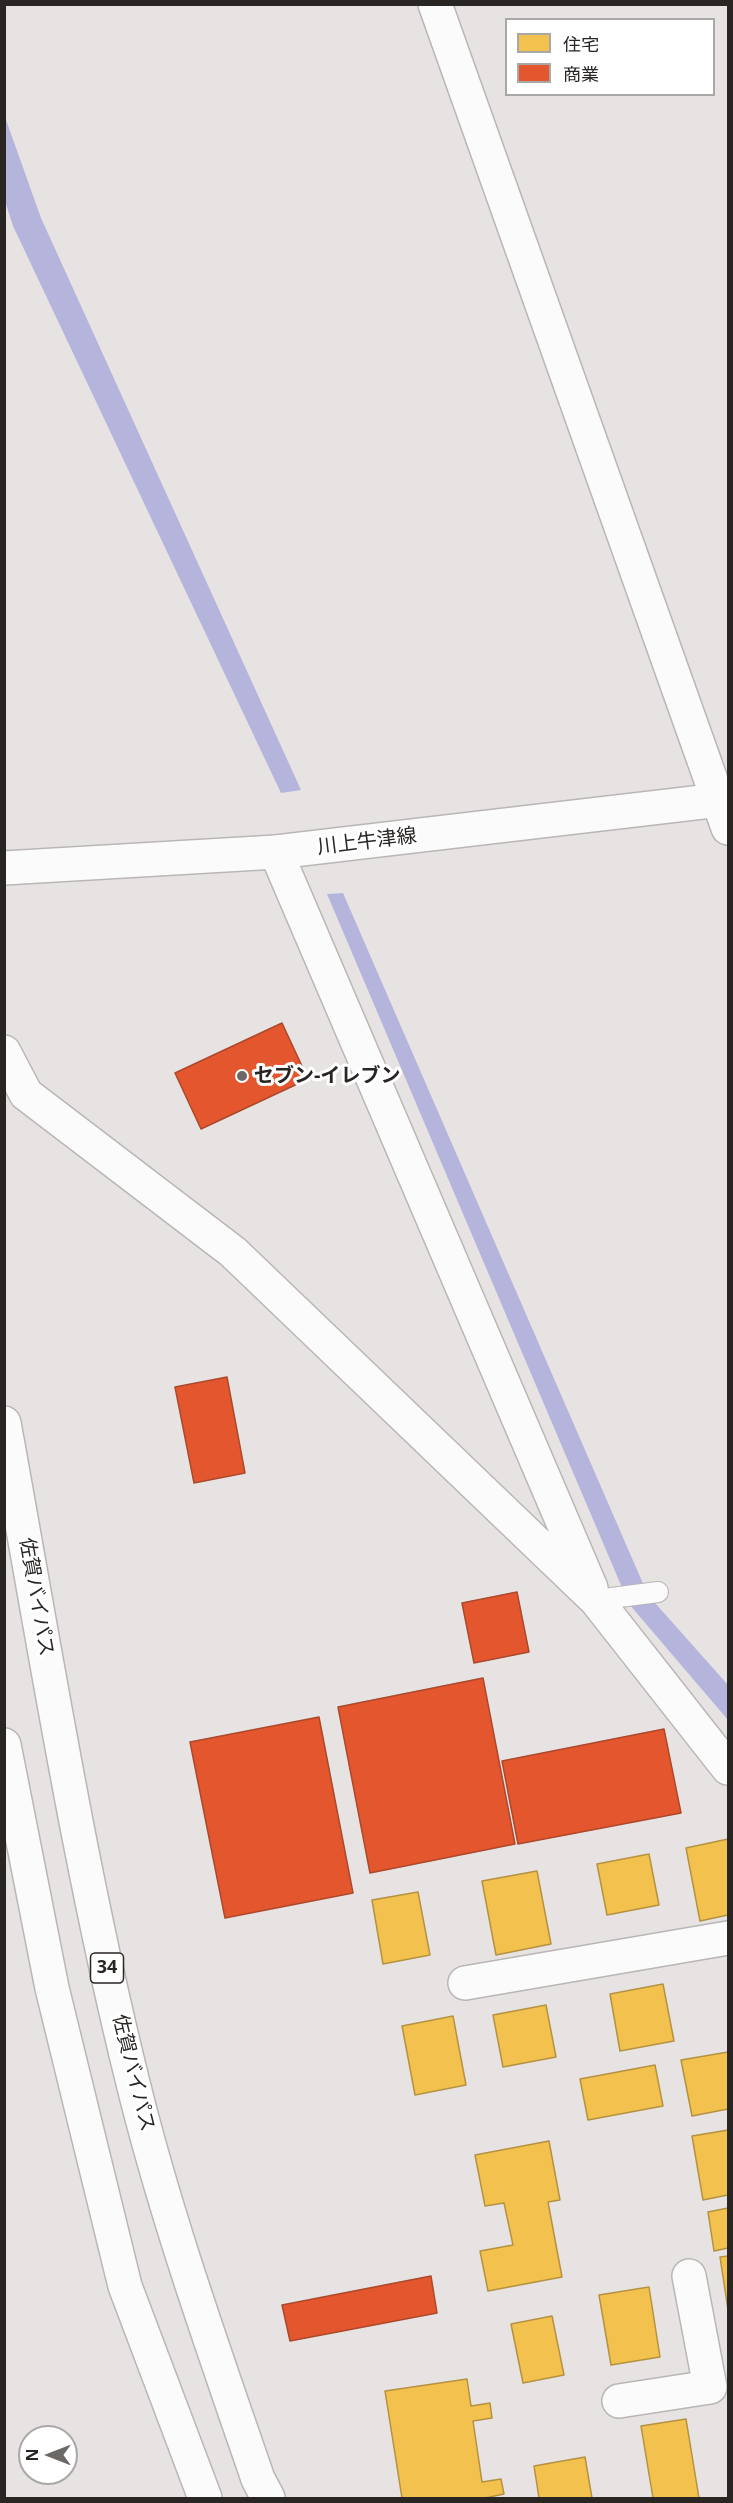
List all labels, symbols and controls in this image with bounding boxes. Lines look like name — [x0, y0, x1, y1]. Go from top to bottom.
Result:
legend — [505, 18, 715, 96]
text: 住宅 — [563, 32, 599, 56]
text: 商業 — [563, 62, 599, 86]
street label: 川上牛津線 — [316, 824, 418, 860]
place label: セブン-イレブン — [254, 1064, 400, 1088]
marker: セブン-イレブン — [235, 1069, 249, 1083]
street label: 佐賀バイパス — [14, 1536, 58, 1658]
road number: 34 — [90, 1953, 124, 1983]
street label: 佐賀バイパス — [107, 2012, 159, 2134]
north arrow — [18, 2425, 78, 2485]
text: N — [21, 2449, 43, 2462]

